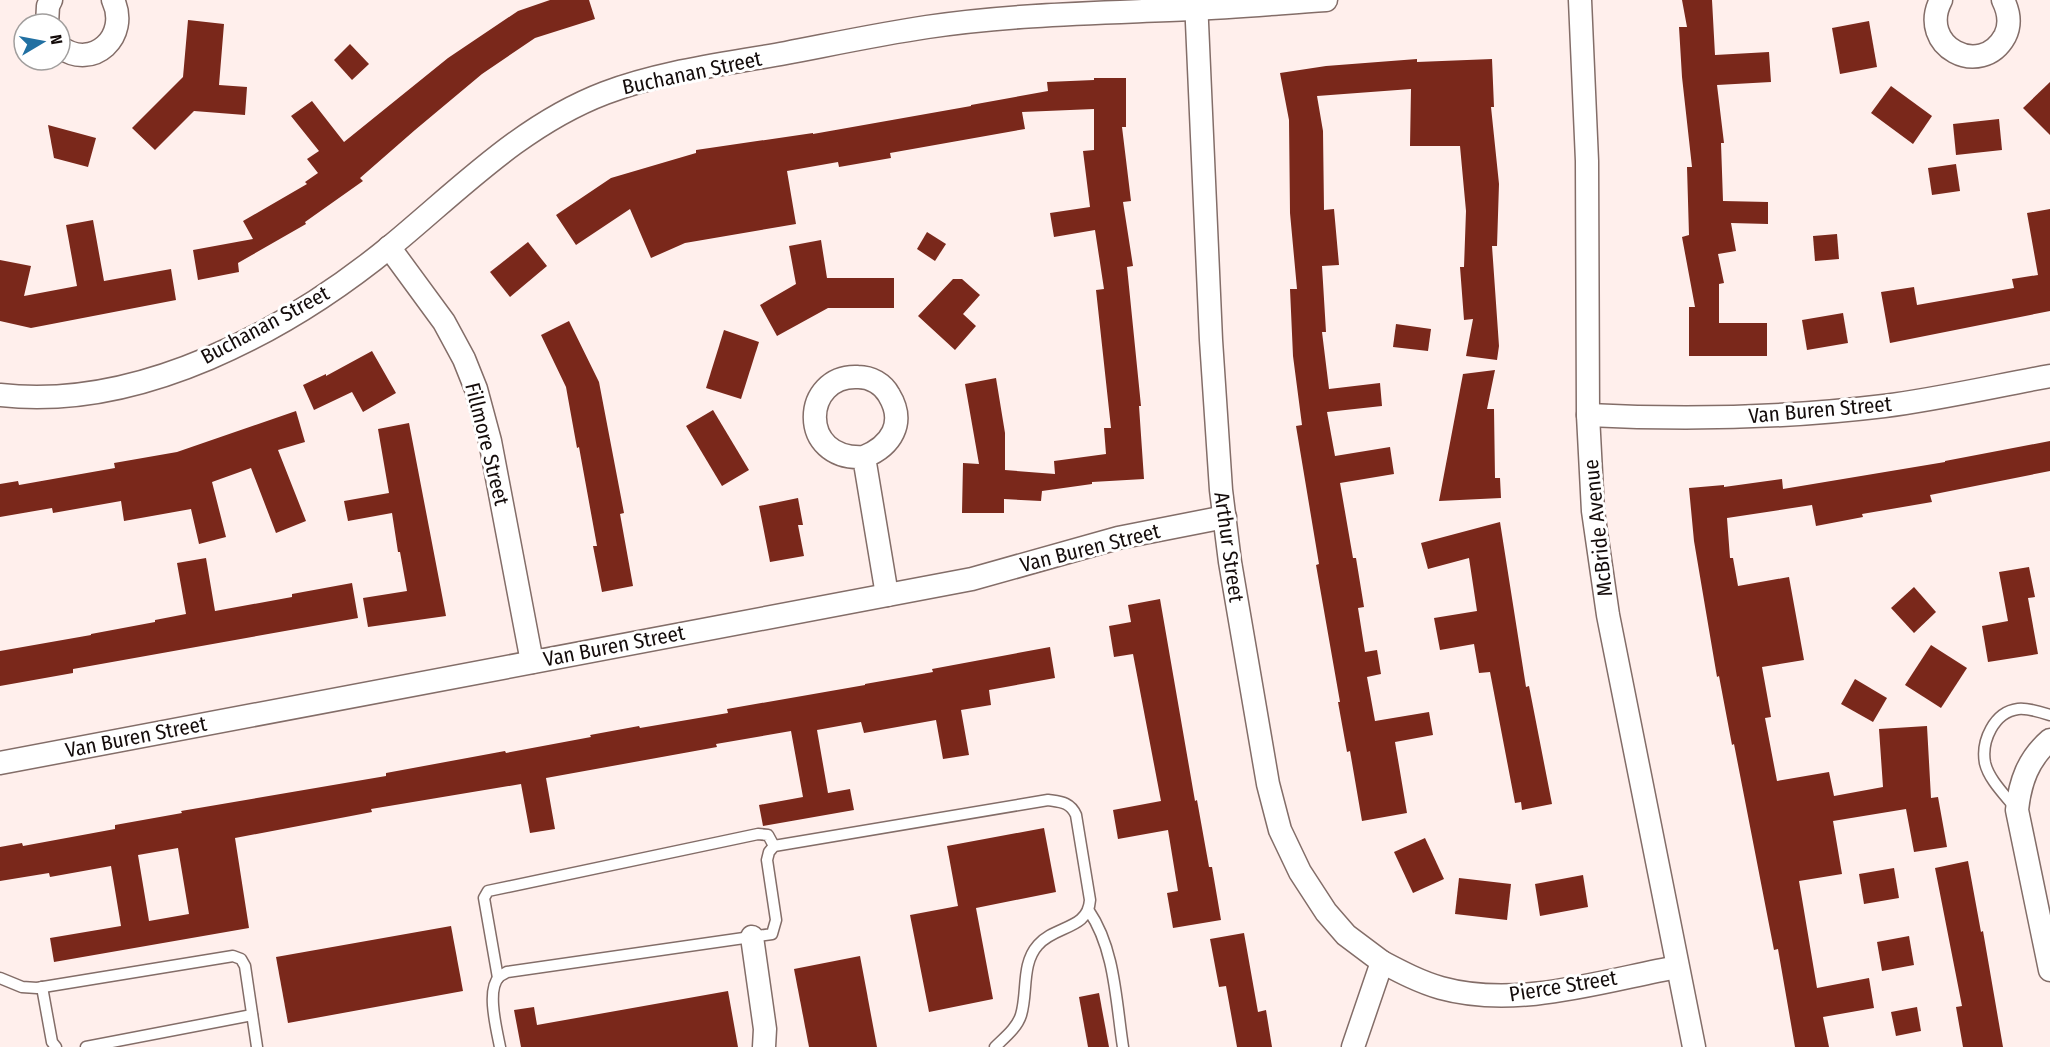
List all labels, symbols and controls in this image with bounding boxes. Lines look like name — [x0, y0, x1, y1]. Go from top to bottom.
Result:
north arrow — [12, 12, 72, 72]
text: N — [46, 33, 66, 46]
street label: Buchanan Street — [620, 46, 764, 100]
street label: Buchanan Street — [196, 280, 334, 370]
street label: Fillmore Street — [459, 380, 515, 508]
street label: Van Buren Street — [1747, 391, 1893, 429]
street label: McBride Avenue — [1578, 458, 1618, 598]
street label: Arthur Street — [1208, 490, 1250, 604]
street label: Van Buren Street — [1017, 518, 1163, 578]
street label: Van Buren Street — [541, 620, 687, 672]
street label: Van Buren Street — [63, 711, 209, 763]
street label: Pierce Street — [1507, 965, 1619, 1007]

